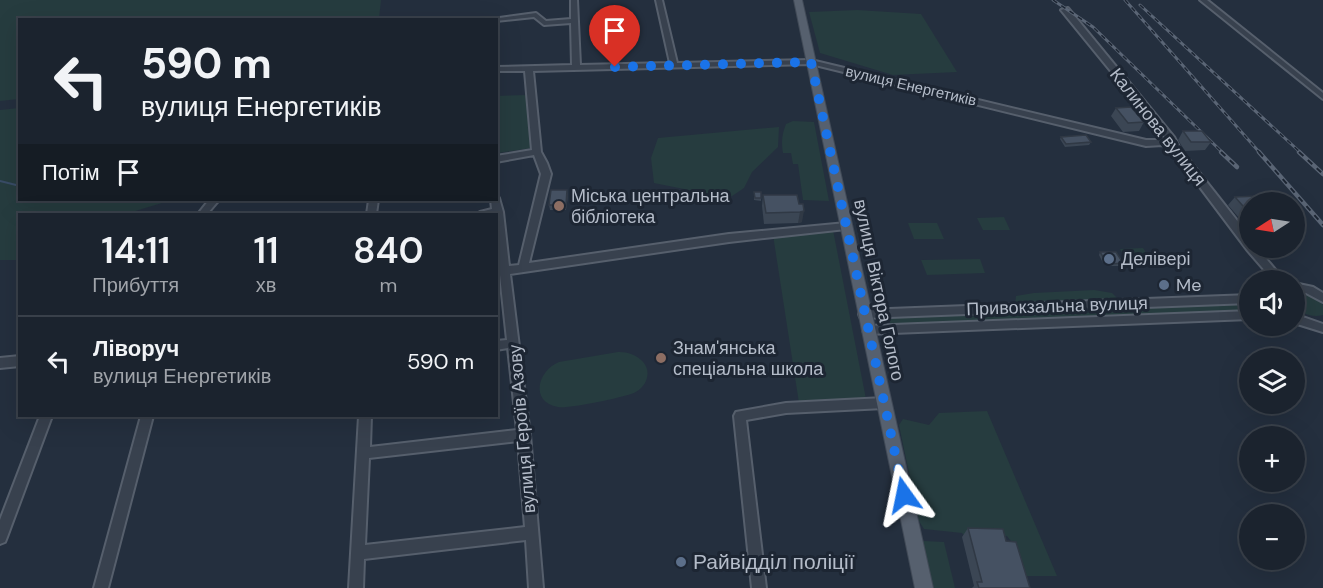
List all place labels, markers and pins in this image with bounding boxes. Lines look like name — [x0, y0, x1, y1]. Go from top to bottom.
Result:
pin — [589, 5, 640, 67]
place label: Міська центральна бібліотека — [571, 184, 731, 229]
marker: Міська центральна бібліотека — [552, 199, 566, 213]
place label: Делівері — [1121, 247, 1191, 271]
marker: Делівері — [1102, 252, 1116, 266]
place label: Me — [1176, 273, 1201, 297]
marker: Me — [1157, 278, 1171, 292]
place label: Знам'янська спеціальна школа — [673, 336, 824, 381]
marker: Знам'янська спеціальна школа — [654, 351, 668, 365]
place label: Райвідділ поліції — [693, 548, 855, 576]
marker: Райвідділ поліції — [674, 555, 688, 569]

